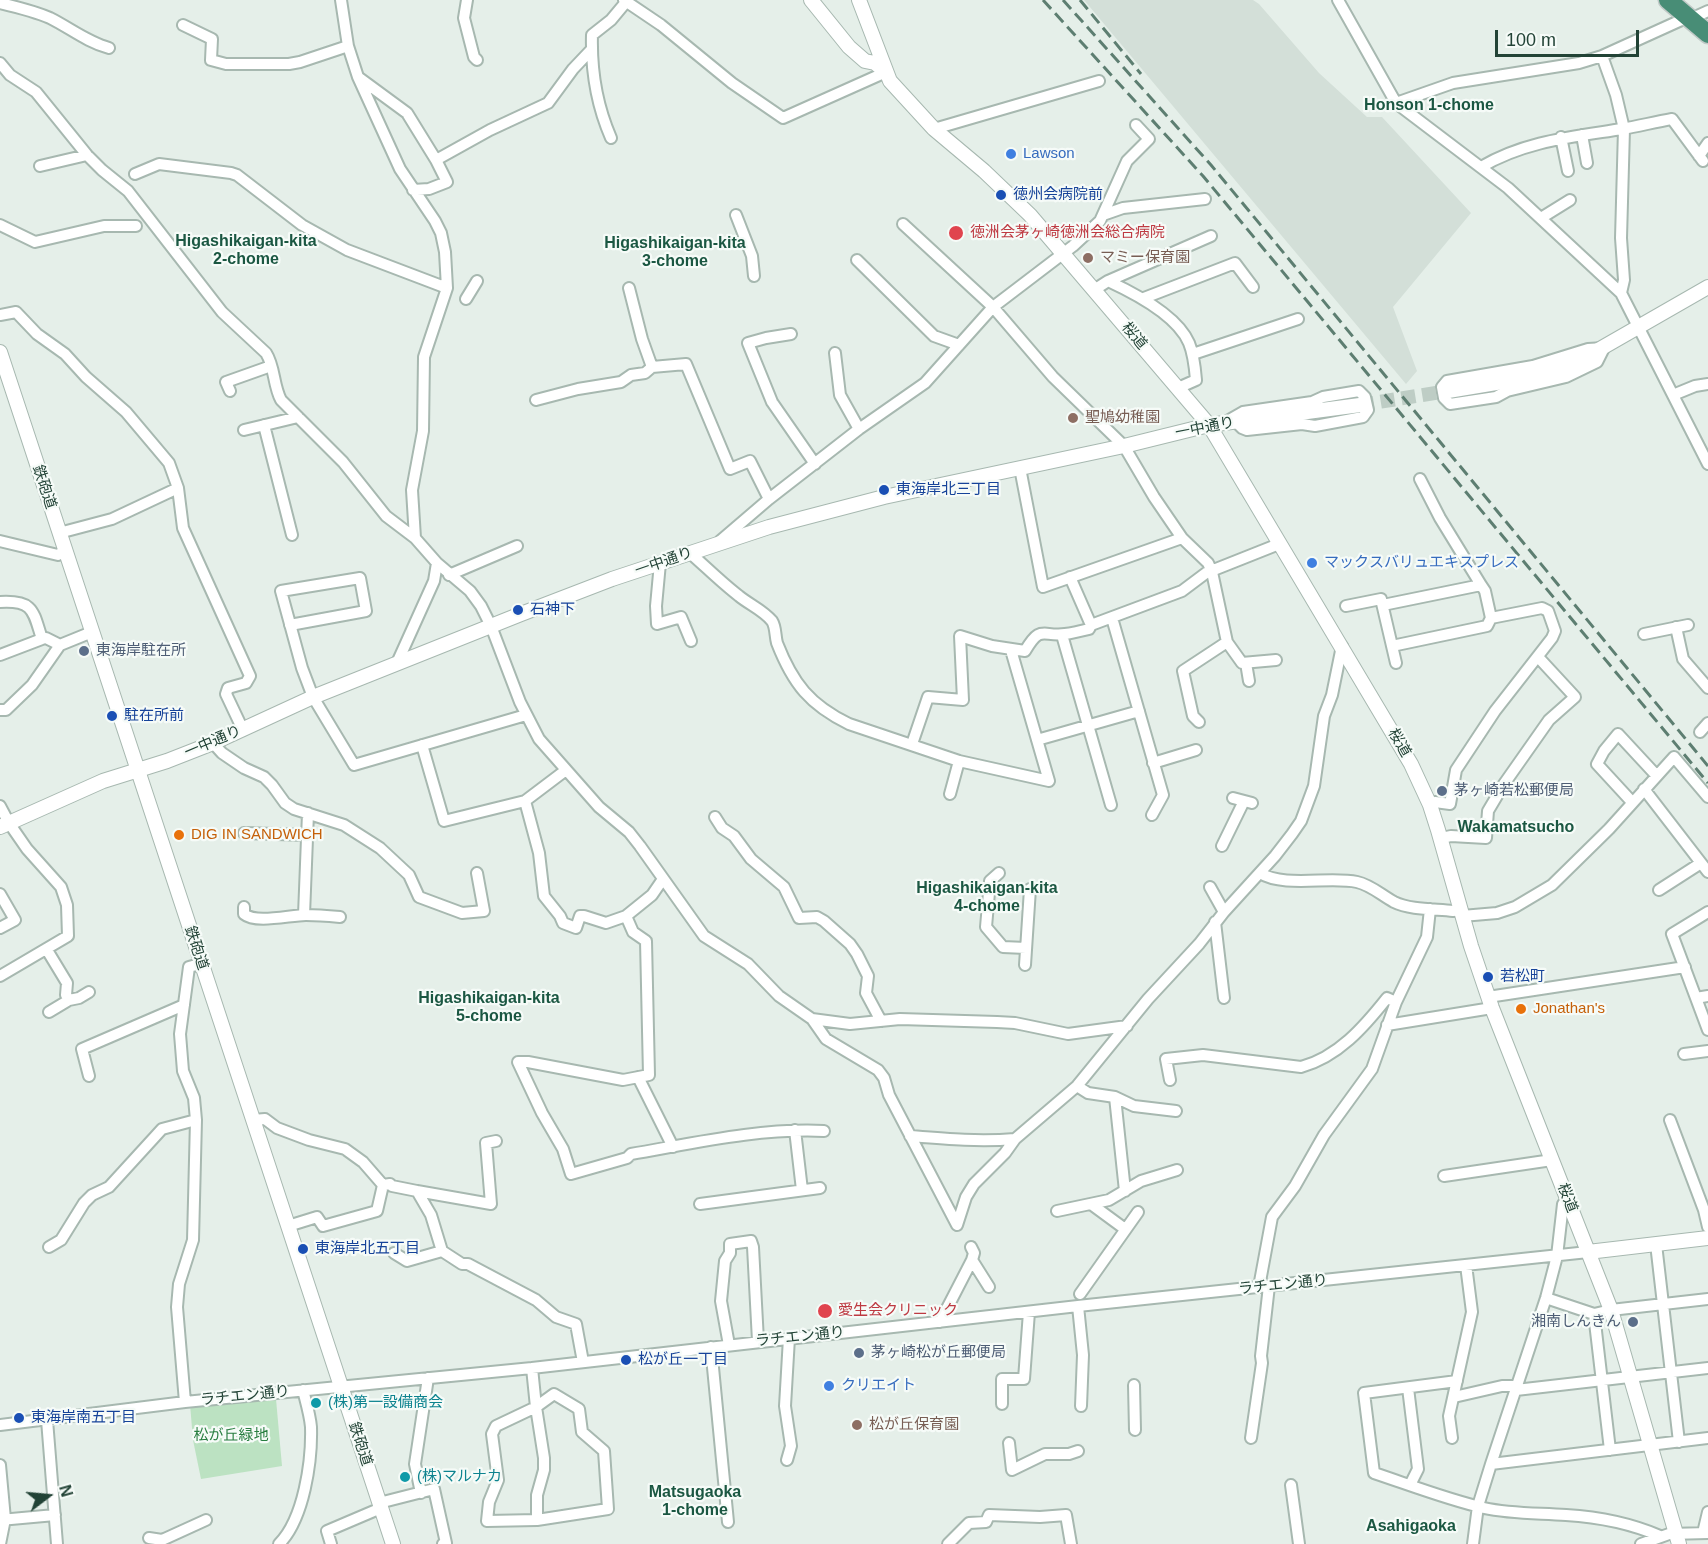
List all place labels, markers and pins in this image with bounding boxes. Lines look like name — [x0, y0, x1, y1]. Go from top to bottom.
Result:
place label: Lawson — [1023, 145, 1075, 163]
marker: Lawson — [1004, 147, 1018, 161]
place label: 徳州会病院前 — [1013, 186, 1103, 204]
marker: 徳州会病院前 — [994, 188, 1008, 202]
marker: 徳洲会茅ヶ崎徳洲会総合病院 — [947, 224, 965, 242]
place label: 徳洲会茅ヶ崎徳洲会総合病院 — [970, 224, 1165, 242]
place label: マミー保育園 — [1100, 249, 1190, 267]
marker: マミー保育園 — [1081, 251, 1095, 265]
place label: 聖鳩幼稚園 — [1085, 409, 1160, 427]
marker: 聖鳩幼稚園 — [1066, 411, 1080, 425]
place label: 東海岸北三丁目 — [896, 481, 1001, 499]
marker: 東海岸北三丁目 — [877, 483, 891, 497]
place label: マックスバリュエキスプレス — [1324, 554, 1519, 572]
marker: マックスバリュエキスプレス — [1305, 556, 1319, 570]
place label: 石神下 — [530, 601, 575, 619]
marker: 石神下 — [511, 603, 525, 617]
place label: 東海岸駐在所 — [96, 642, 186, 660]
marker: 東海岸駐在所 — [77, 644, 91, 658]
place label: 駐在所前 — [124, 707, 184, 725]
marker: 駐在所前 — [105, 709, 119, 723]
place label: 茅ヶ崎若松郵便局 — [1454, 782, 1574, 800]
marker: 茅ヶ崎若松郵便局 — [1435, 784, 1449, 798]
place label: DIG IN SANDWICH — [191, 826, 323, 844]
marker: DIG IN SANDWICH — [172, 828, 186, 842]
place label: 若松町 — [1500, 968, 1545, 986]
marker: 若松町 — [1481, 970, 1495, 984]
place label: Jonathan's — [1533, 1000, 1605, 1018]
marker: Jonathan's — [1514, 1002, 1528, 1016]
place label: 東海岸北五丁目 — [315, 1240, 420, 1258]
marker: 東海岸北五丁目 — [296, 1242, 310, 1256]
marker: 愛生会クリニック — [816, 1302, 834, 1320]
place label: 愛生会クリニック — [838, 1302, 958, 1320]
place label: 湘南しんきん — [1531, 1313, 1621, 1331]
marker: 湘南しんきん — [1626, 1315, 1640, 1329]
place label: 茅ヶ崎松が丘郵便局 — [871, 1344, 1006, 1362]
marker: 茅ヶ崎松が丘郵便局 — [852, 1346, 866, 1360]
place label: 松が丘一丁目 — [638, 1351, 728, 1369]
marker: 松が丘一丁目 — [619, 1353, 633, 1367]
place label: クリエイト — [841, 1377, 916, 1395]
marker: クリエイト — [822, 1379, 836, 1393]
place label: (株)第一設備商会 — [328, 1394, 443, 1412]
marker: (株)第一設備商会 — [309, 1396, 323, 1410]
place label: 東海岸南五丁目 — [31, 1409, 136, 1427]
marker: 東海岸南五丁目 — [12, 1411, 26, 1425]
place label: 松が丘保育園 — [869, 1416, 959, 1434]
marker: 松が丘保育園 — [850, 1418, 864, 1432]
place label: (株)マルナカ — [417, 1468, 502, 1486]
marker: (株)マルナカ — [398, 1470, 412, 1484]

